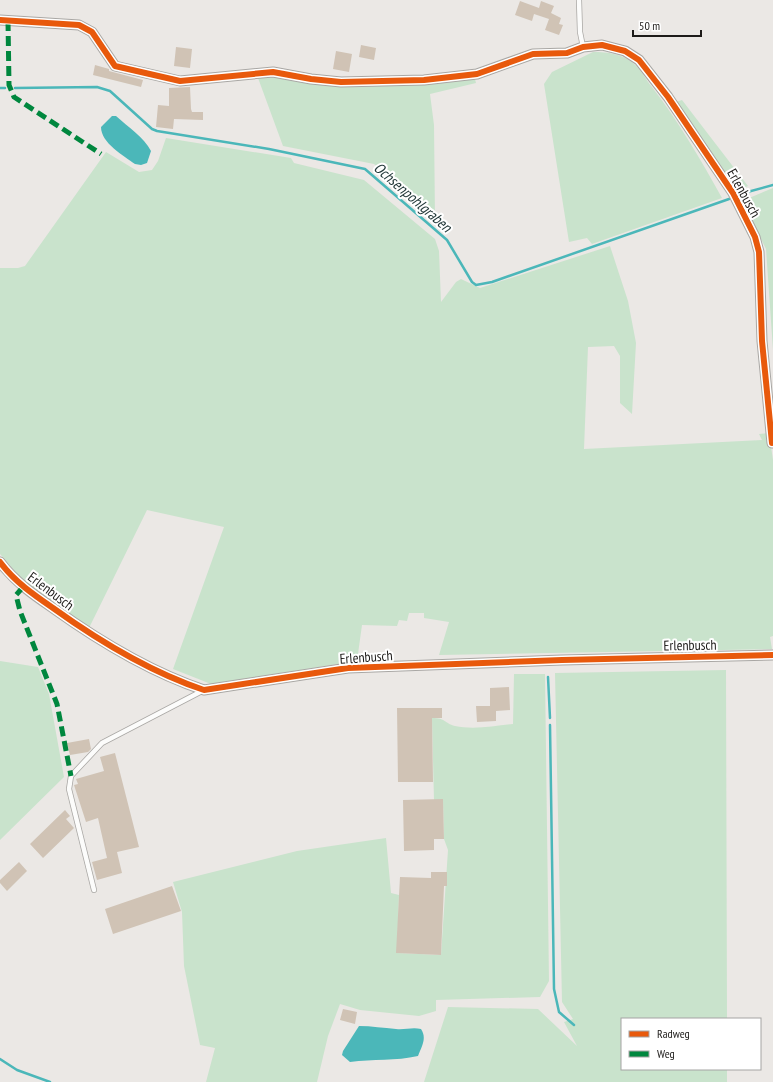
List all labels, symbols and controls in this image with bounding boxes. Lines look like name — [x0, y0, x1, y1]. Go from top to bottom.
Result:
scale bar — [633, 12, 701, 38]
text: 50 m — [639, 18, 660, 33]
water label: Ochsenpohlgraben — [370, 158, 457, 237]
street label: Erlenbusch — [723, 165, 765, 221]
street label: Erlenbusch — [24, 568, 78, 614]
street label: Erlenbusch — [663, 636, 717, 654]
street label: Erlenbusch — [339, 646, 393, 668]
legend — [621, 1018, 761, 1070]
text: Radweg — [657, 1026, 690, 1041]
text: Weg — [657, 1046, 675, 1061]

